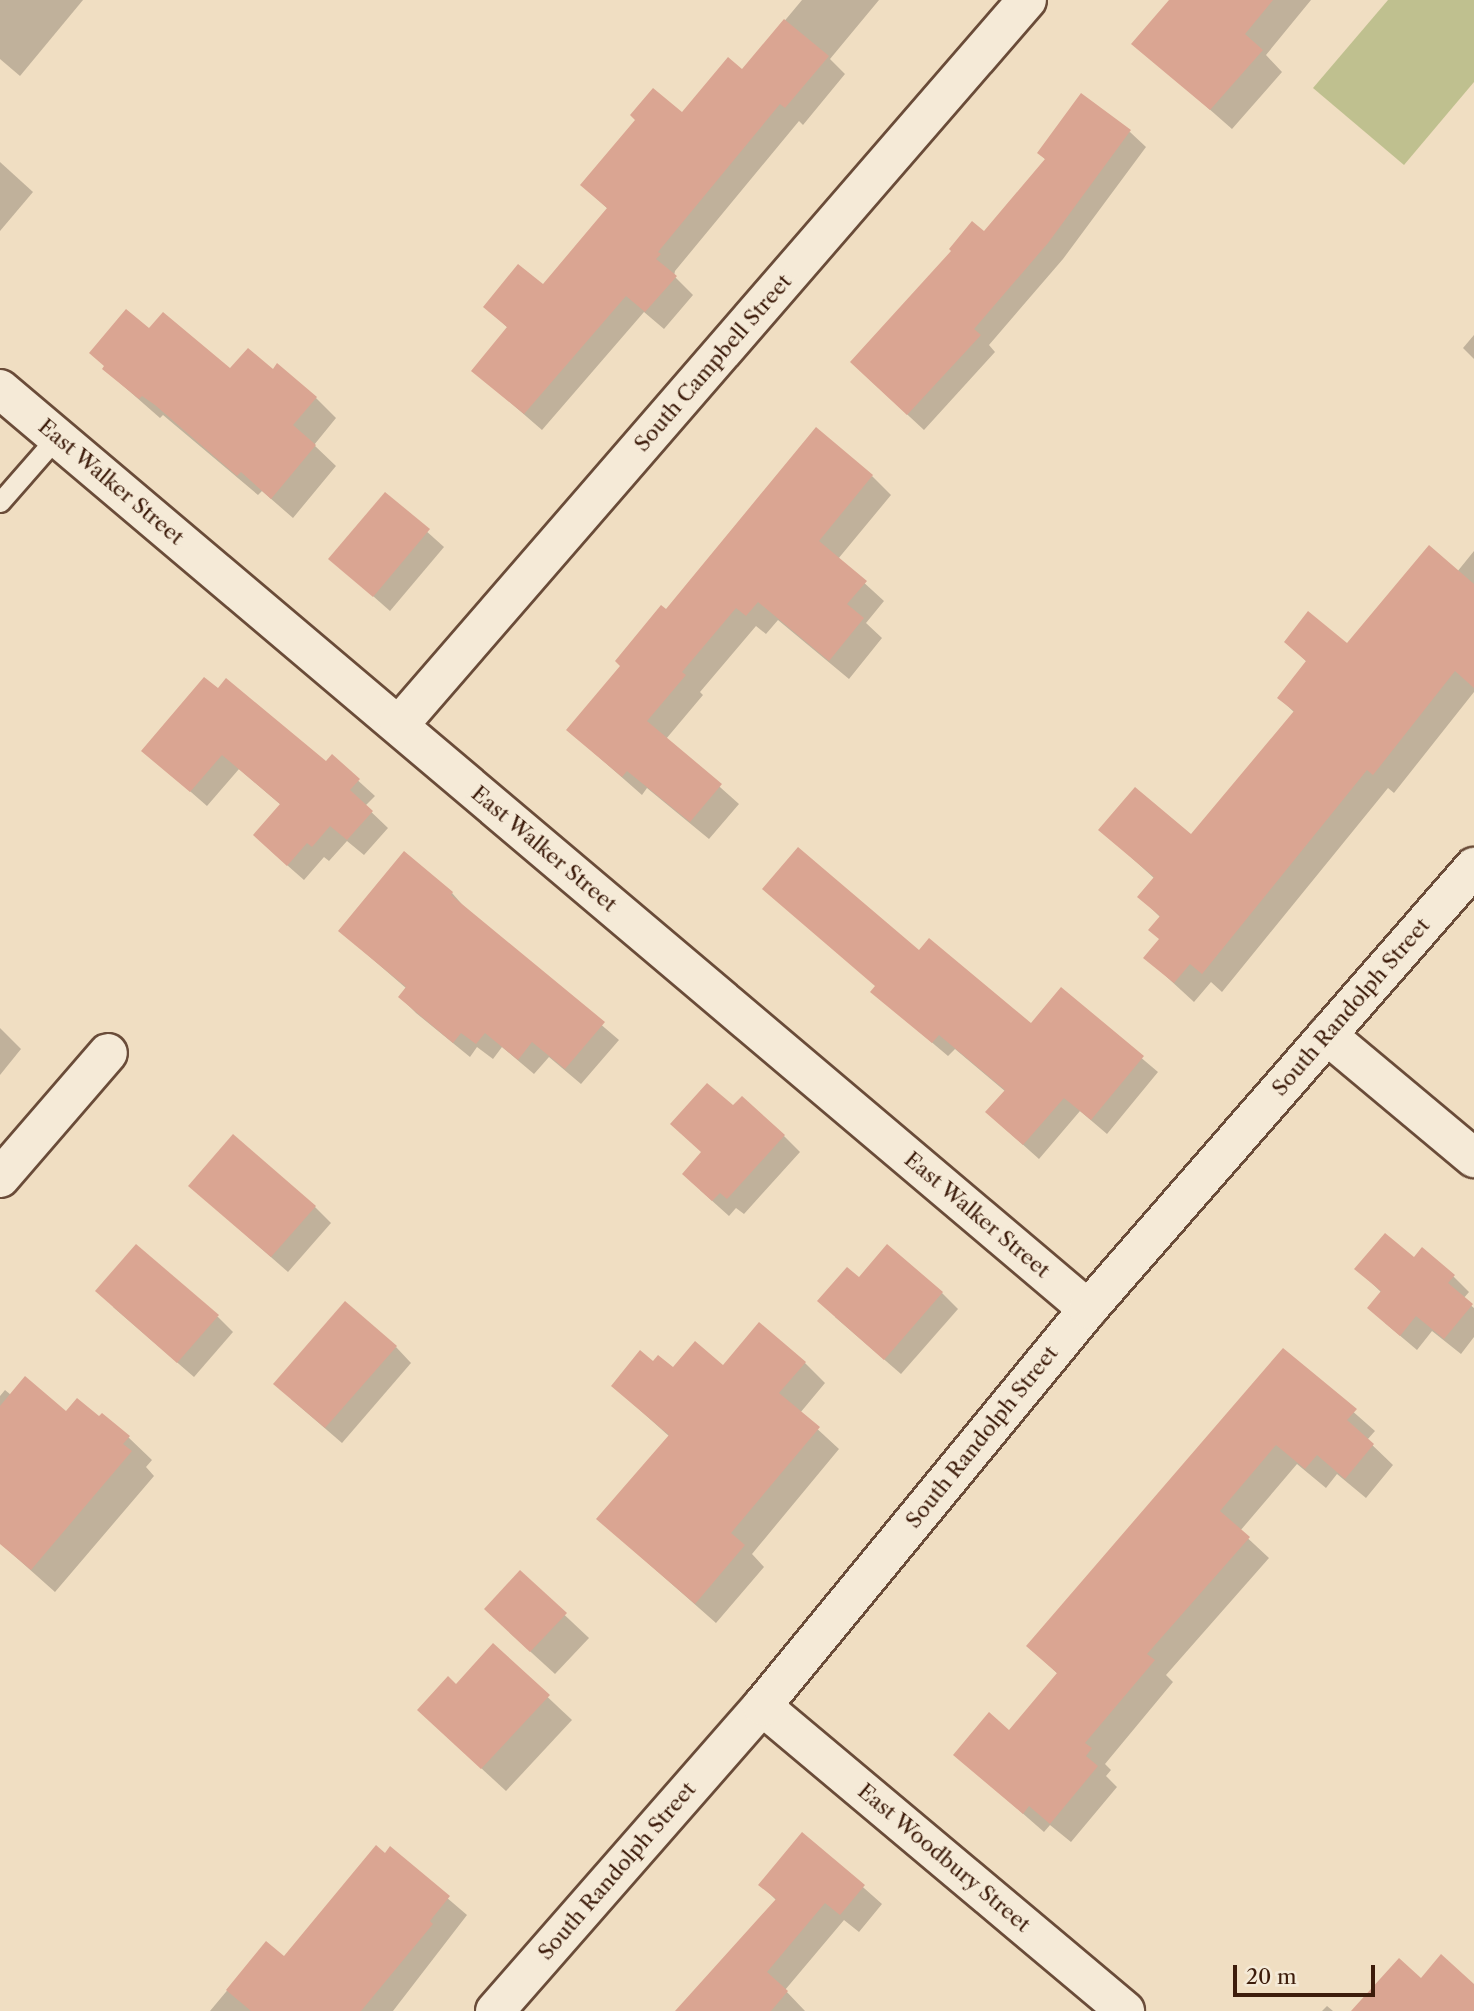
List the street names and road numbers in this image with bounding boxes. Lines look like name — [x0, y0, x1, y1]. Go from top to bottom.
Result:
street label: South Campbell Street — [629, 269, 797, 457]
street label: East Walker Street — [33, 414, 189, 550]
street label: East Walker Street — [466, 781, 622, 917]
street label: South Randolph Street — [1267, 913, 1435, 1101]
street label: East Walker Street — [899, 1147, 1055, 1283]
street label: South Randolph Street — [901, 1341, 1063, 1533]
street label: South Randolph Street — [533, 1777, 701, 1965]
street label: East Woodbury Street — [852, 1778, 1036, 1938]

